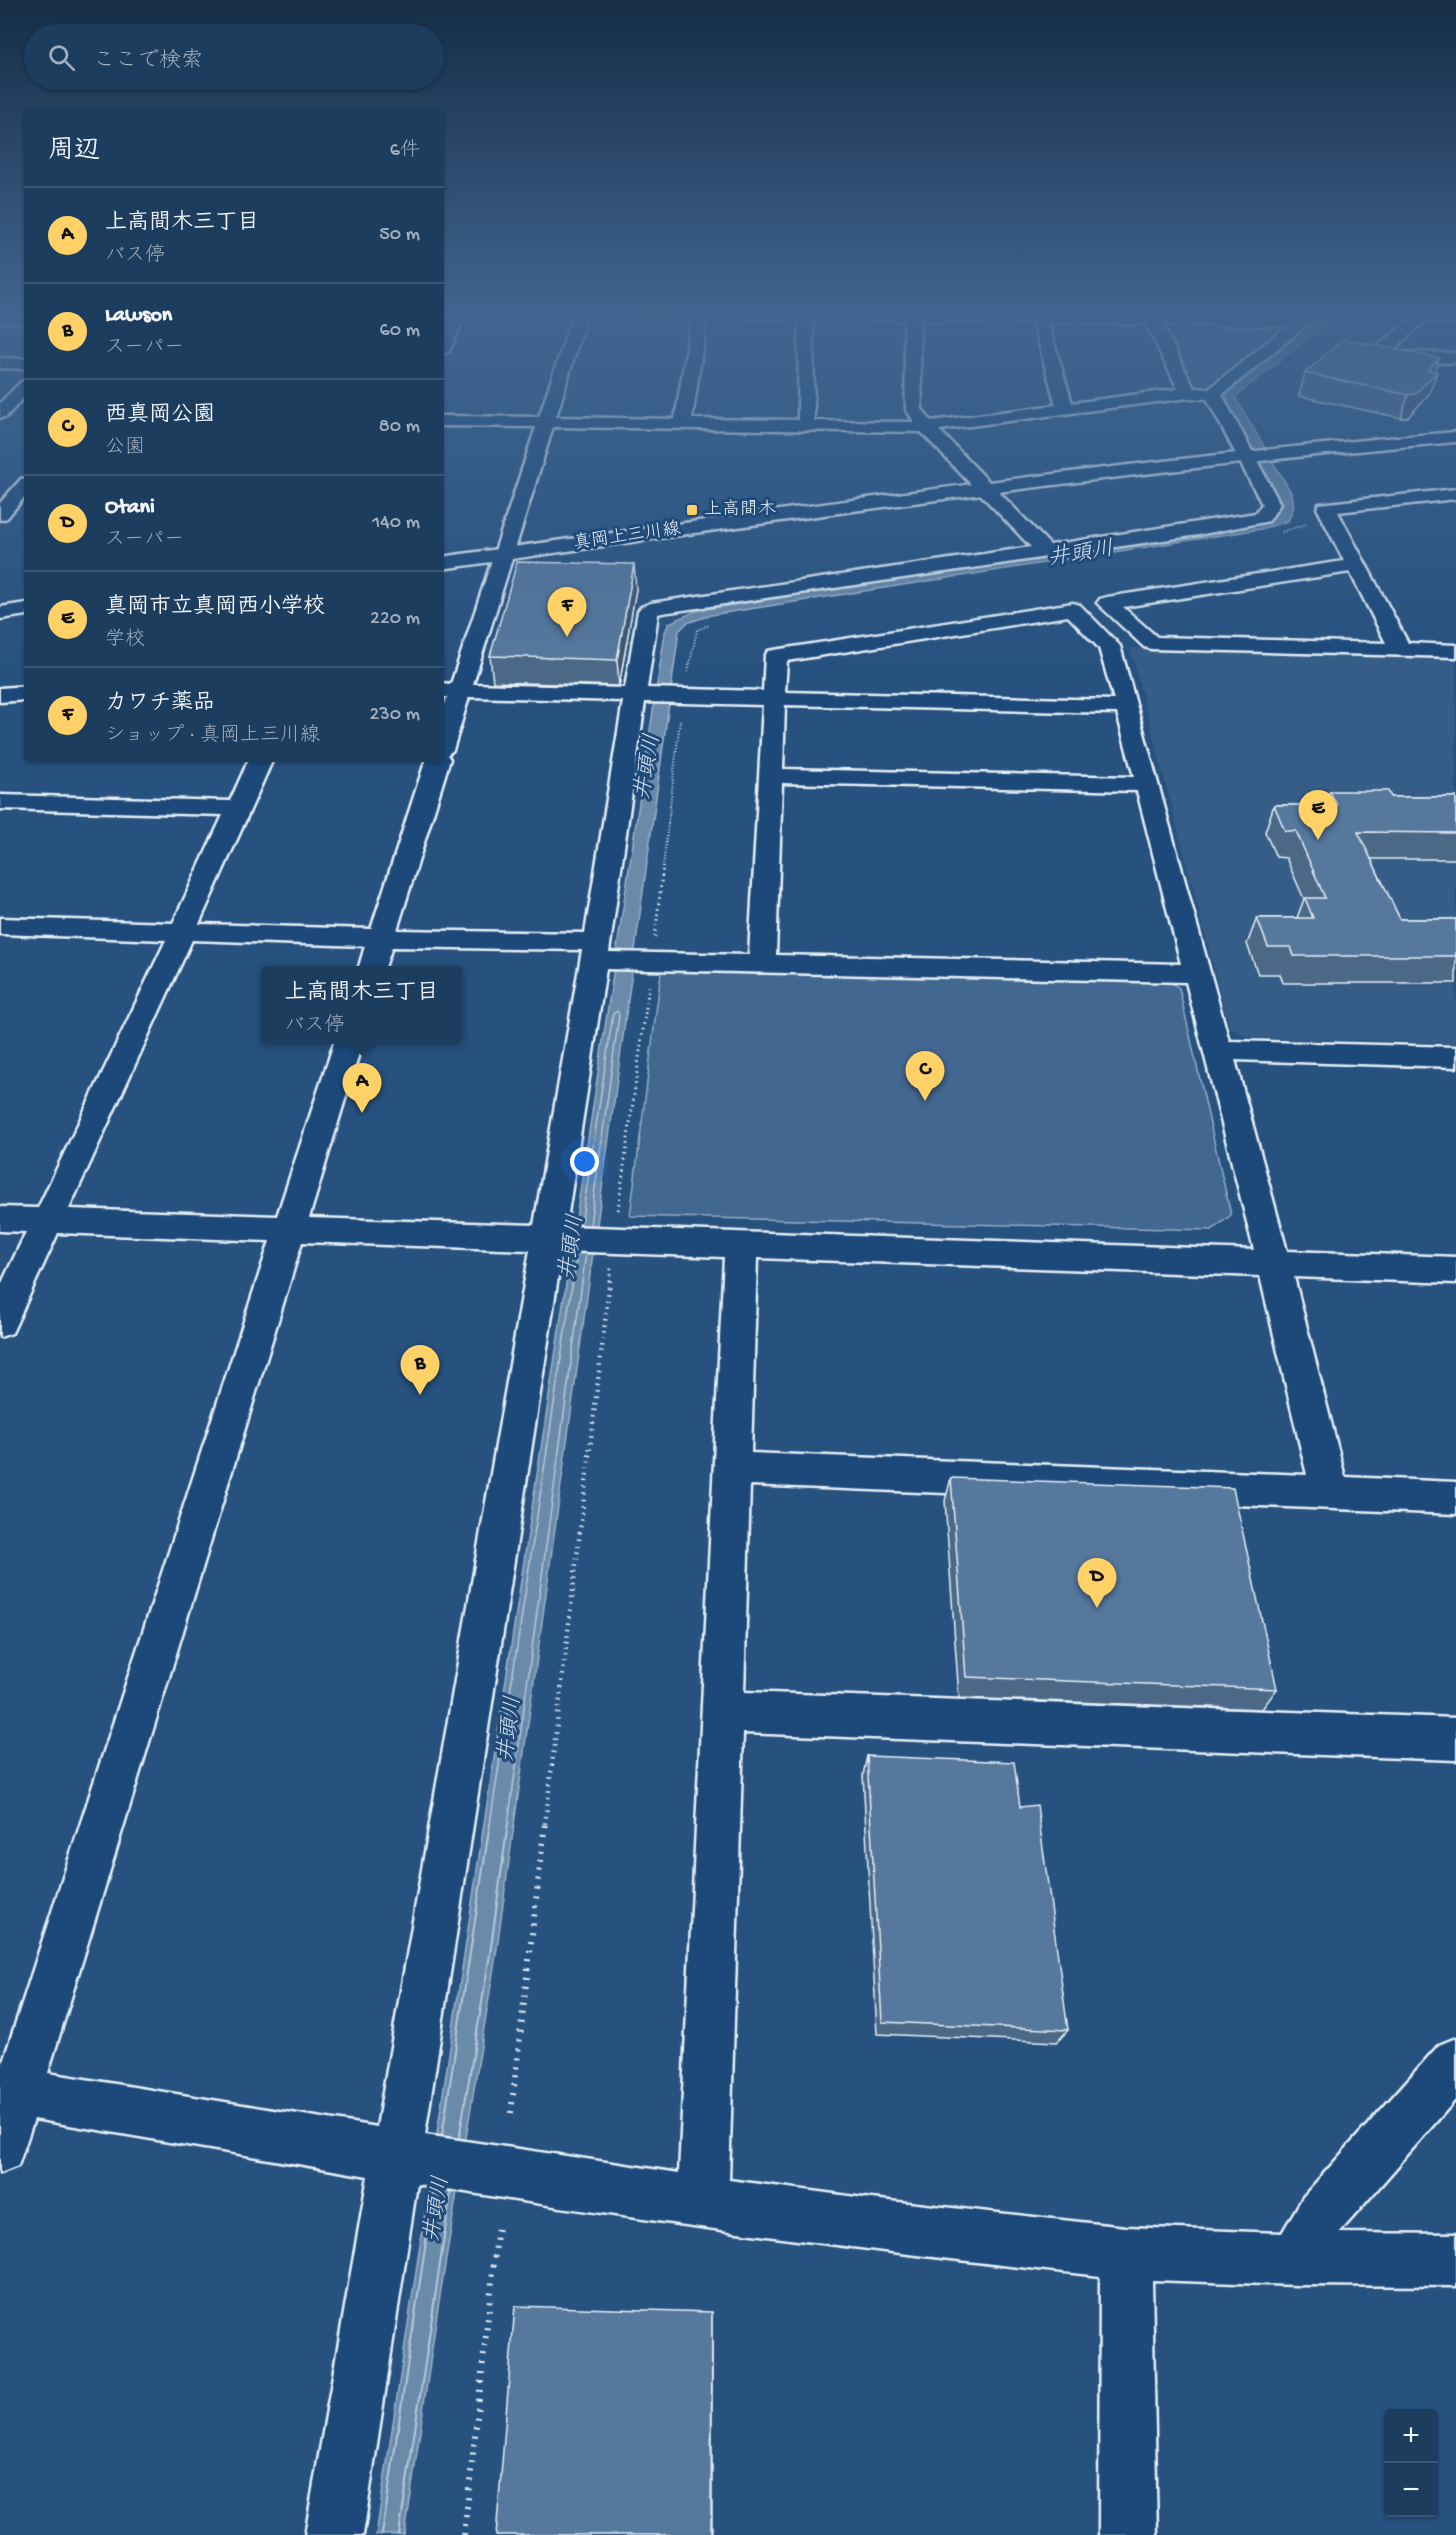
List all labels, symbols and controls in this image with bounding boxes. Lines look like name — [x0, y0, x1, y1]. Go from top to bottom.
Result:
search box — [24, 24, 444, 90]
icon: search — [45, 41, 78, 74]
text: ここで検索 — [93, 49, 203, 75]
text: 周辺 — [48, 137, 100, 168]
text: 6件 — [390, 140, 420, 163]
text: 上高間木三丁目 — [105, 211, 259, 237]
text: A — [62, 224, 73, 247]
text: 50 m — [379, 224, 420, 247]
text: バス停 — [105, 245, 165, 268]
text: Lawson — [105, 303, 172, 329]
text: B — [62, 320, 73, 343]
text: 60 m — [380, 320, 420, 343]
text: スーパー — [105, 337, 184, 360]
text: 西真岡公園 — [105, 403, 215, 429]
text: C — [62, 416, 73, 439]
text: 80 m — [379, 416, 420, 439]
text: 公園 — [105, 437, 145, 460]
text: Otani — [105, 495, 155, 521]
place label: 上高間木 — [704, 499, 776, 521]
marker: 上高間木 — [685, 503, 699, 517]
text: D — [61, 512, 74, 535]
text: 140 m — [372, 512, 420, 535]
street label: 真岡上三川線 — [572, 518, 682, 555]
text: スーパー — [105, 529, 184, 552]
water label: 井頭川 — [1046, 536, 1116, 573]
pin: F — [548, 588, 586, 637]
text: 真岡市立真岡西小学校 — [105, 595, 325, 621]
text: E — [61, 608, 74, 631]
text: 220 m — [370, 608, 420, 631]
text: 学校 — [105, 629, 145, 652]
text: カワチ薬品 — [105, 691, 215, 717]
text: F — [62, 704, 73, 727]
text: 230 m — [370, 704, 420, 727]
text: ショップ · 真岡上三川線 — [105, 725, 320, 748]
water label: 井頭川 — [629, 732, 668, 802]
pin: E — [1298, 790, 1338, 840]
popup — [261, 966, 462, 1044]
text: 上高間木三丁目 — [284, 981, 439, 1007]
text: バス停 — [284, 1015, 344, 1038]
pin: C — [906, 1052, 944, 1101]
pin: A — [342, 1064, 382, 1113]
your location — [570, 1147, 599, 1176]
water label: 井頭川 — [555, 1212, 590, 1281]
pin: B — [400, 1346, 440, 1395]
pin: D — [1078, 1558, 1116, 1608]
water label: 井頭川 — [493, 1695, 528, 1763]
water label: 井頭川 — [419, 2174, 456, 2244]
map controls — [1384, 2409, 1438, 2517]
button: + — [1384, 2409, 1438, 2463]
button: − — [1384, 2463, 1438, 2517]

